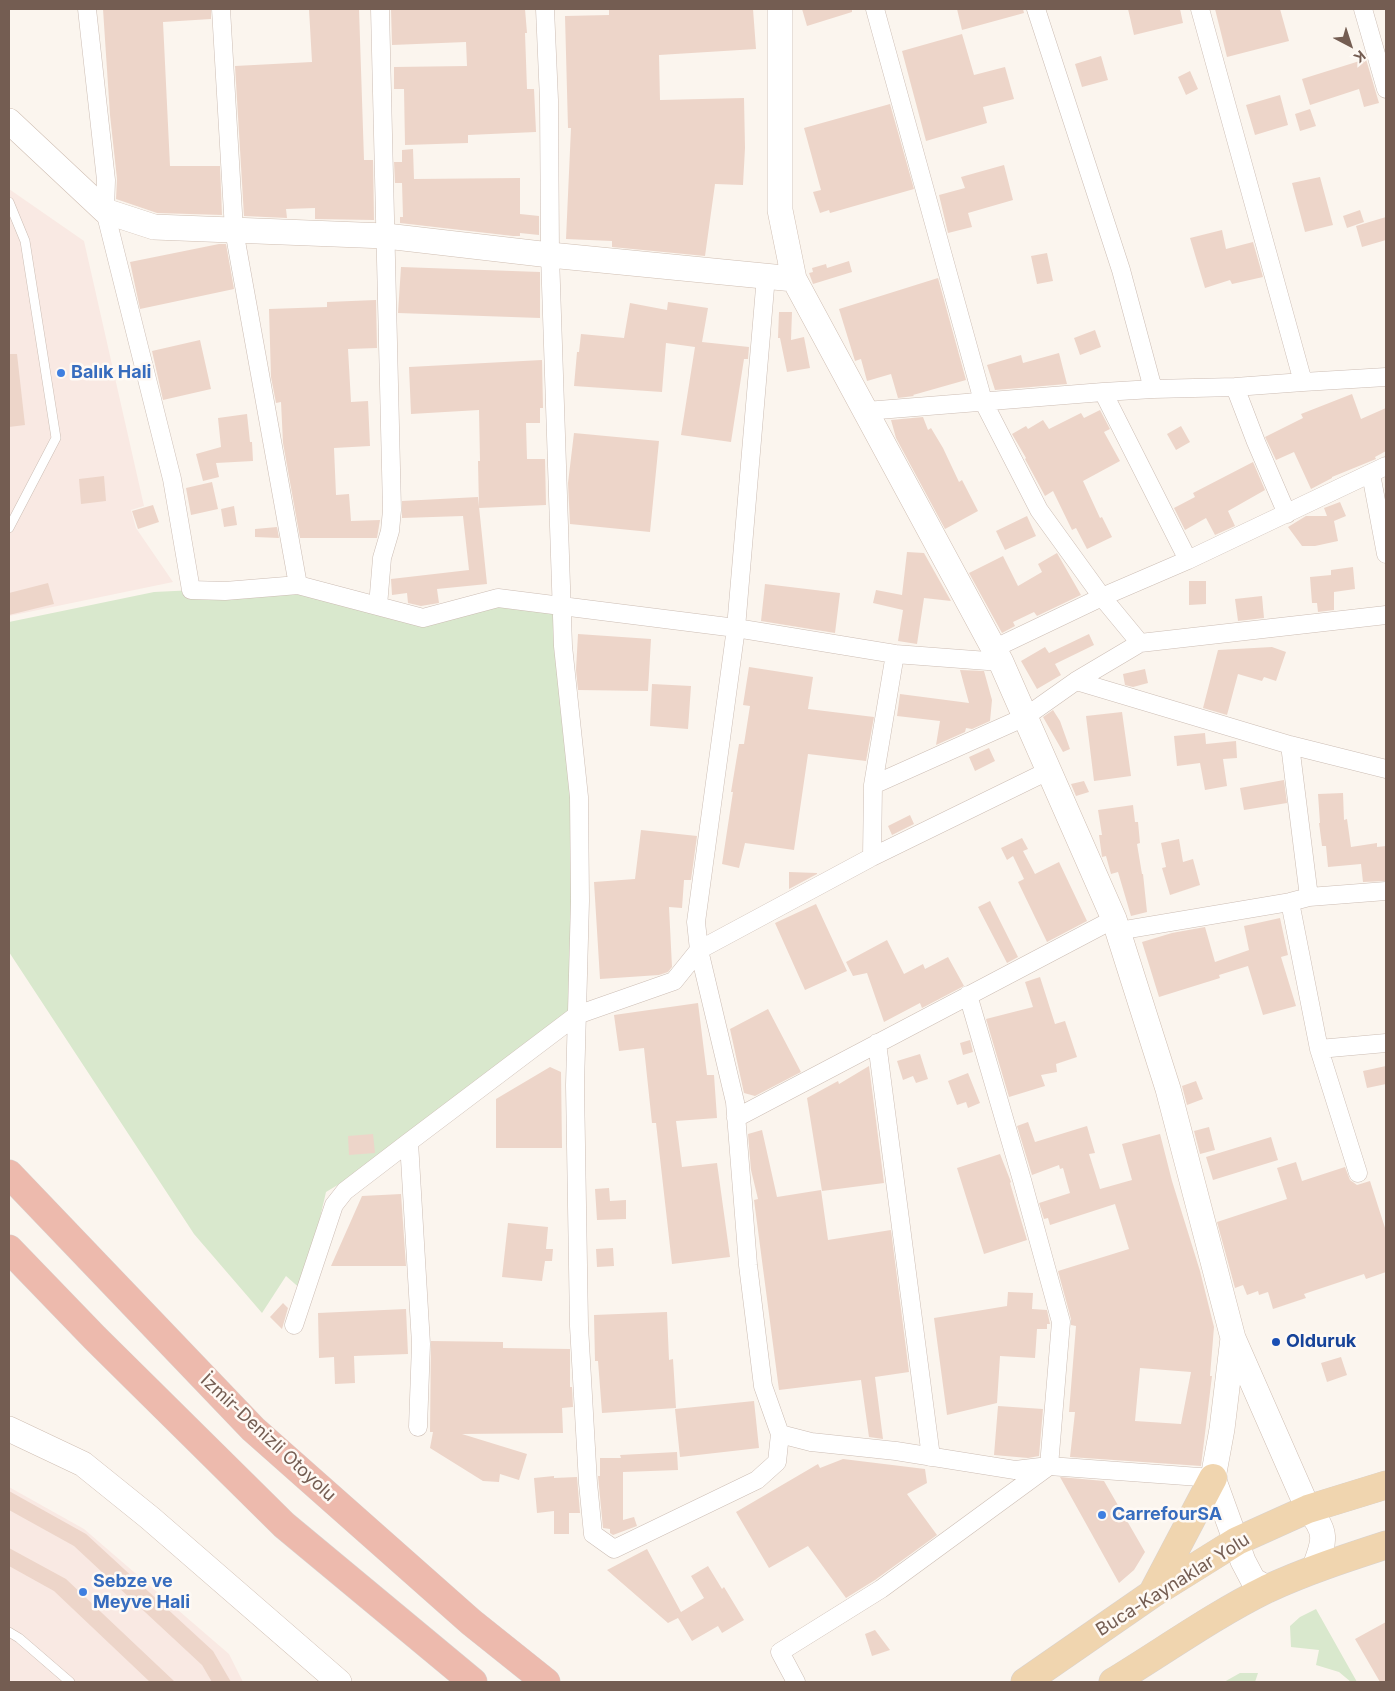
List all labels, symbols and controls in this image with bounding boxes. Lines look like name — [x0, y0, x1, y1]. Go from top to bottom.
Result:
north arrow — [1325, 20, 1375, 70]
text: K — [1351, 47, 1369, 67]
place label: Balık Hali — [71, 362, 151, 384]
marker: Balık Hali — [55, 367, 67, 379]
place label: Olduruk — [1286, 1331, 1356, 1353]
marker: Olduruk — [1270, 1336, 1282, 1348]
street label: İzmir-Denizli Otoyolu — [196, 1370, 340, 1506]
place label: CarrefourSA — [1112, 1504, 1222, 1526]
marker: CarrefourSA — [1096, 1509, 1108, 1521]
street label: Buca-Kaynaklar Yolu — [1092, 1529, 1254, 1641]
place label: Sebze ve Meyve Hali — [93, 1571, 190, 1614]
marker: Sebze ve Meyve Hali — [77, 1586, 89, 1598]

